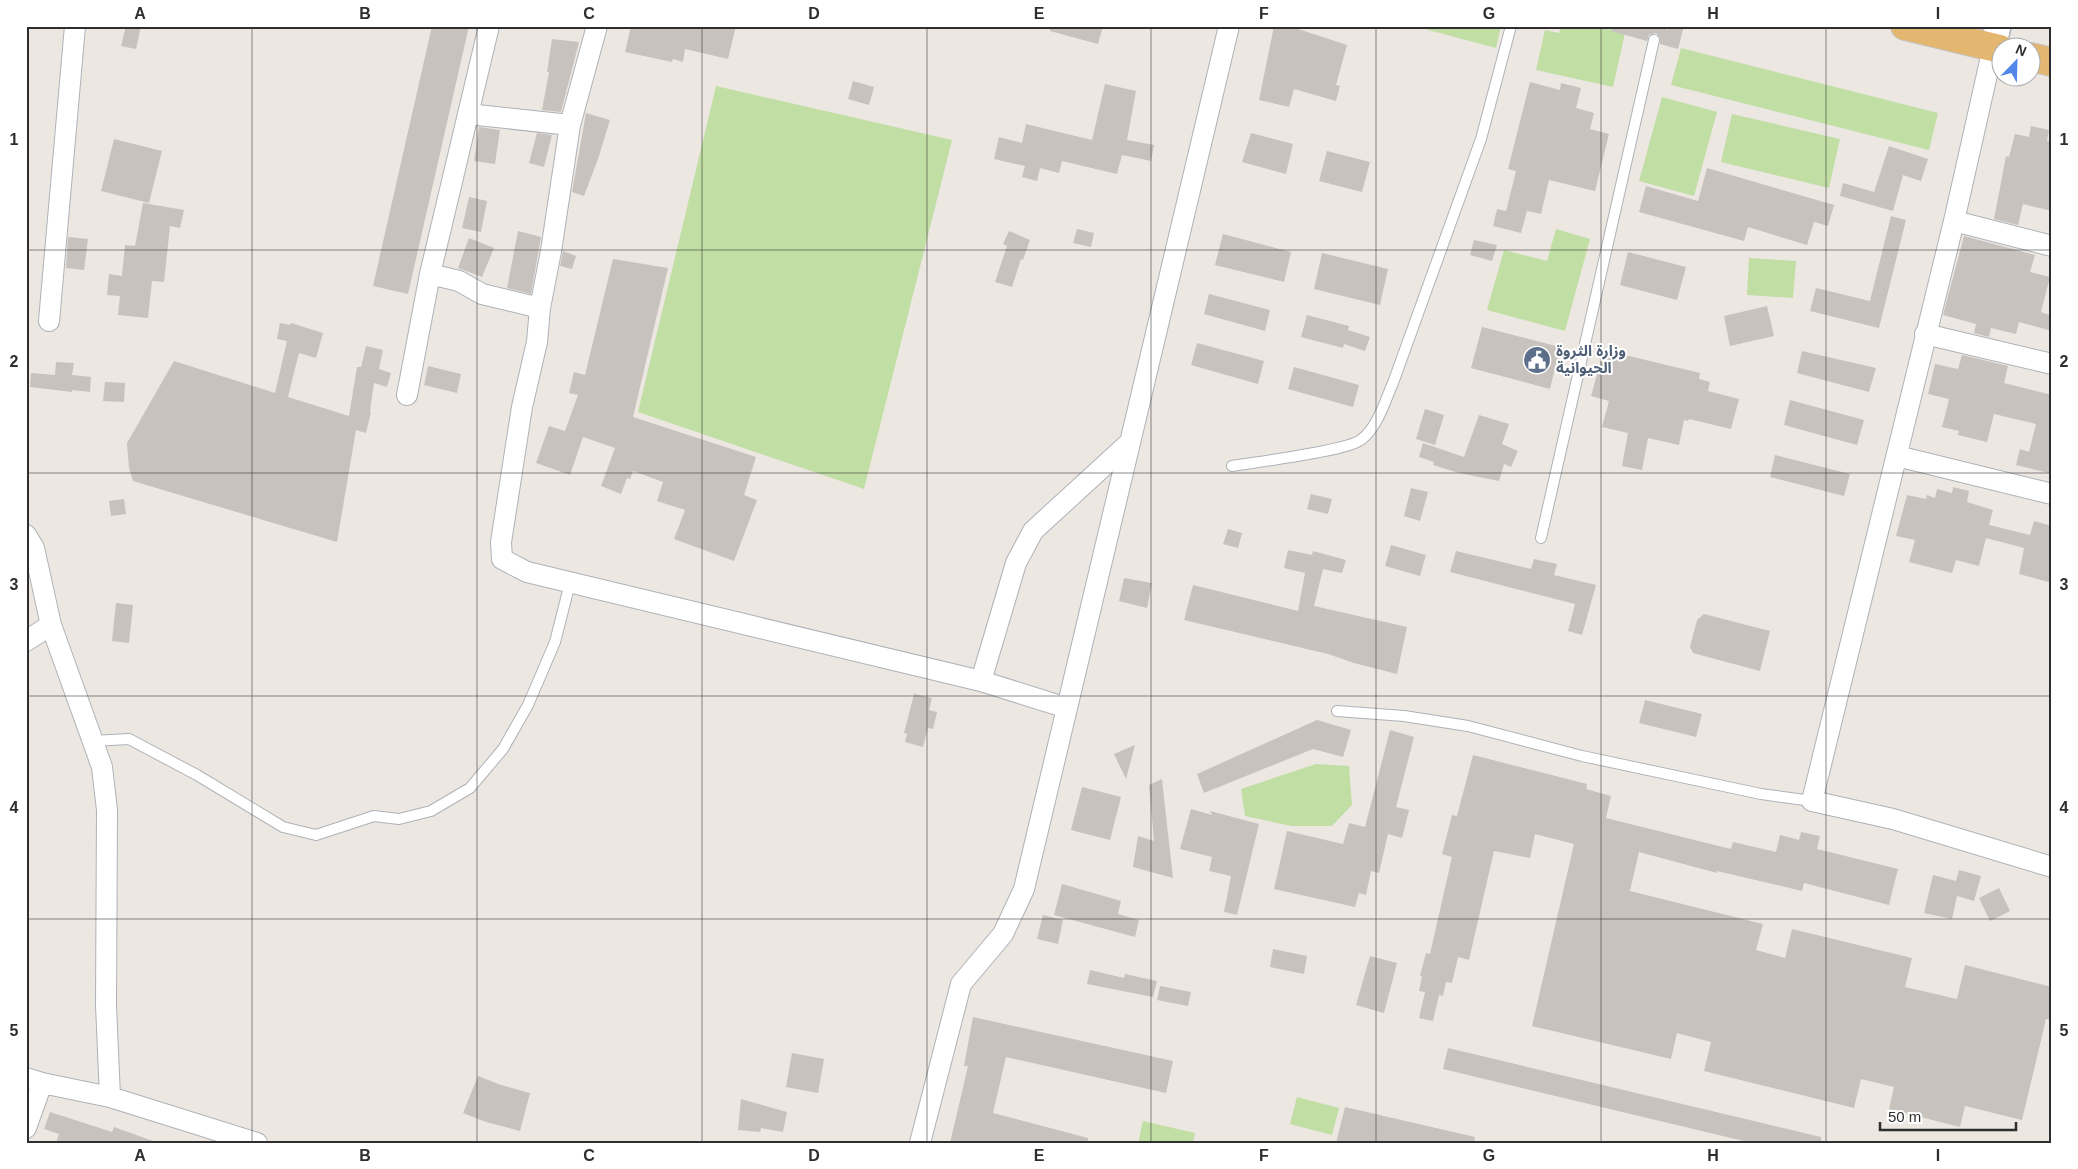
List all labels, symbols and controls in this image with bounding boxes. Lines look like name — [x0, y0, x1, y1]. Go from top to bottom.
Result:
text: A — [134, 5, 146, 22]
text: B — [359, 5, 371, 22]
text: C — [583, 5, 595, 22]
text: D — [808, 5, 820, 22]
text: E — [1034, 5, 1045, 22]
text: F — [1259, 5, 1269, 22]
text: G — [1483, 5, 1495, 22]
text: H — [1707, 5, 1719, 22]
text: I — [1936, 5, 1940, 22]
north arrow — [1990, 38, 2040, 88]
text: N — [2013, 41, 2029, 59]
text: 1 — [10, 131, 19, 148]
text: 1 — [2060, 131, 2069, 148]
place label: وزارة الثروة الحيوانية — [1556, 342, 1626, 377]
public building icon: وزارة الثروة الحيوانية — [1522, 345, 1552, 375]
text: 2 — [10, 353, 19, 370]
text: 2 — [2060, 353, 2069, 370]
text: 3 — [10, 576, 19, 593]
text: 3 — [2060, 576, 2069, 593]
text: 4 — [10, 799, 19, 816]
text: 4 — [2060, 799, 2069, 816]
text: 5 — [10, 1022, 19, 1039]
text: 5 — [2060, 1022, 2069, 1039]
scale bar — [1880, 1099, 2017, 1131]
text: 50 m — [1888, 1108, 1921, 1125]
text: A — [134, 1147, 146, 1164]
text: B — [359, 1147, 371, 1164]
text: C — [583, 1147, 595, 1164]
text: D — [808, 1147, 820, 1164]
text: E — [1034, 1147, 1045, 1164]
text: F — [1259, 1147, 1269, 1164]
text: G — [1483, 1147, 1495, 1164]
text: H — [1707, 1147, 1719, 1164]
text: I — [1936, 1147, 1940, 1164]

